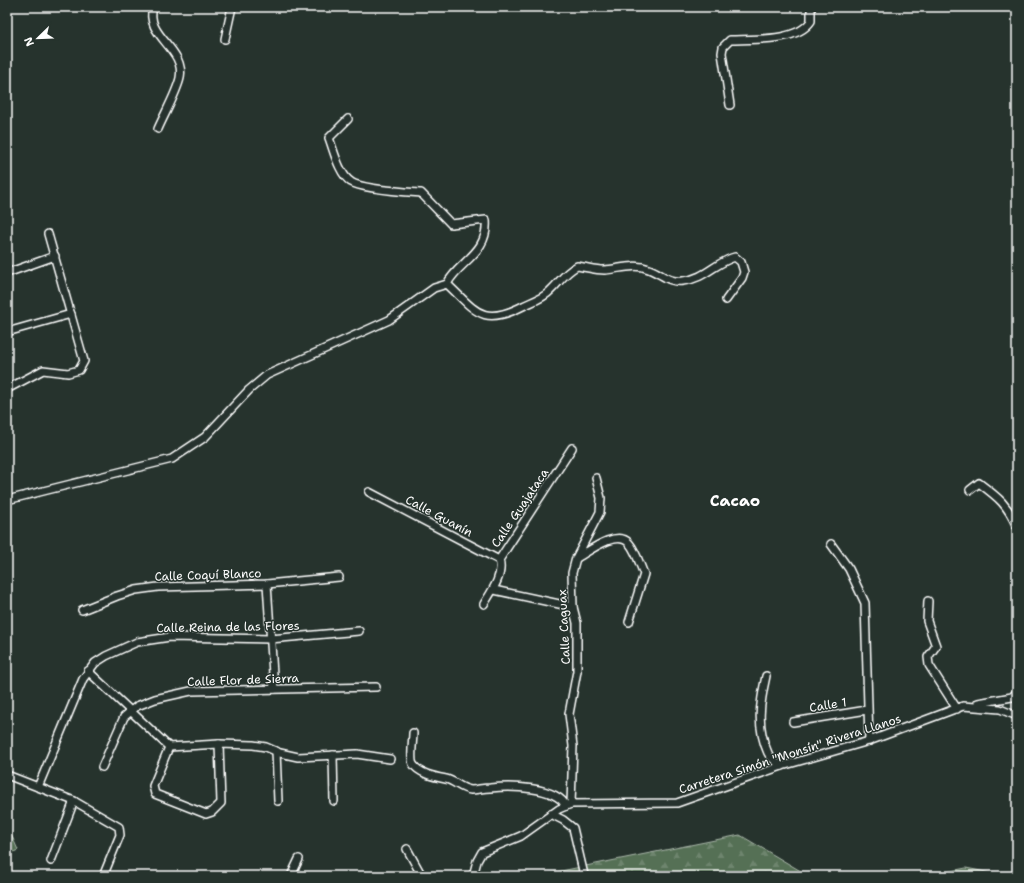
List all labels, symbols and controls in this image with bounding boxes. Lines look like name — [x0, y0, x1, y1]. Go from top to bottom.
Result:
north arrow — [18, 18, 58, 58]
text: N — [21, 35, 38, 49]
street label: Calle Guajataca — [488, 465, 553, 551]
district label: Cacao — [710, 490, 760, 511]
street label: Calle Guanín — [403, 492, 475, 540]
street label: Calle Coquí Blanco — [154, 565, 262, 585]
street label: Calle Caguax — [554, 589, 574, 665]
street label: Calle Reina de las Flores — [156, 618, 300, 636]
street label: Calle Flor de Sierra — [187, 670, 300, 690]
street label: Calle 1 — [808, 694, 848, 716]
street label: Carretera Simón "Monsín" Rivera Llanos — [677, 710, 903, 798]

